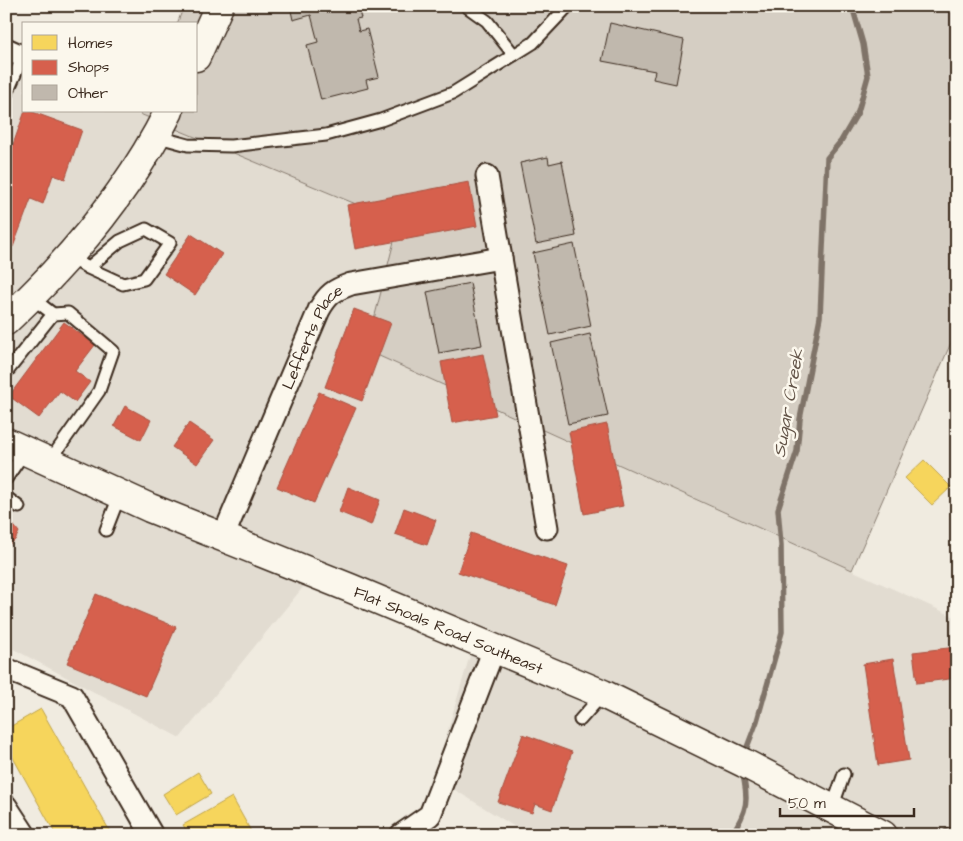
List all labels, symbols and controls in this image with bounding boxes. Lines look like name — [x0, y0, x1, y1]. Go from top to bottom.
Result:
legend — [22, 22, 198, 112]
text: Homes — [68, 33, 113, 54]
text: Shops — [68, 57, 110, 78]
text: Other — [68, 83, 108, 104]
street label: Lefferts Place — [277, 279, 347, 393]
water label: Sugar Creek — [767, 346, 811, 459]
street label: Flat Shoals Road Southeast — [351, 581, 547, 680]
scale bar — [780, 786, 914, 818]
text: 50 m — [788, 793, 826, 814]

